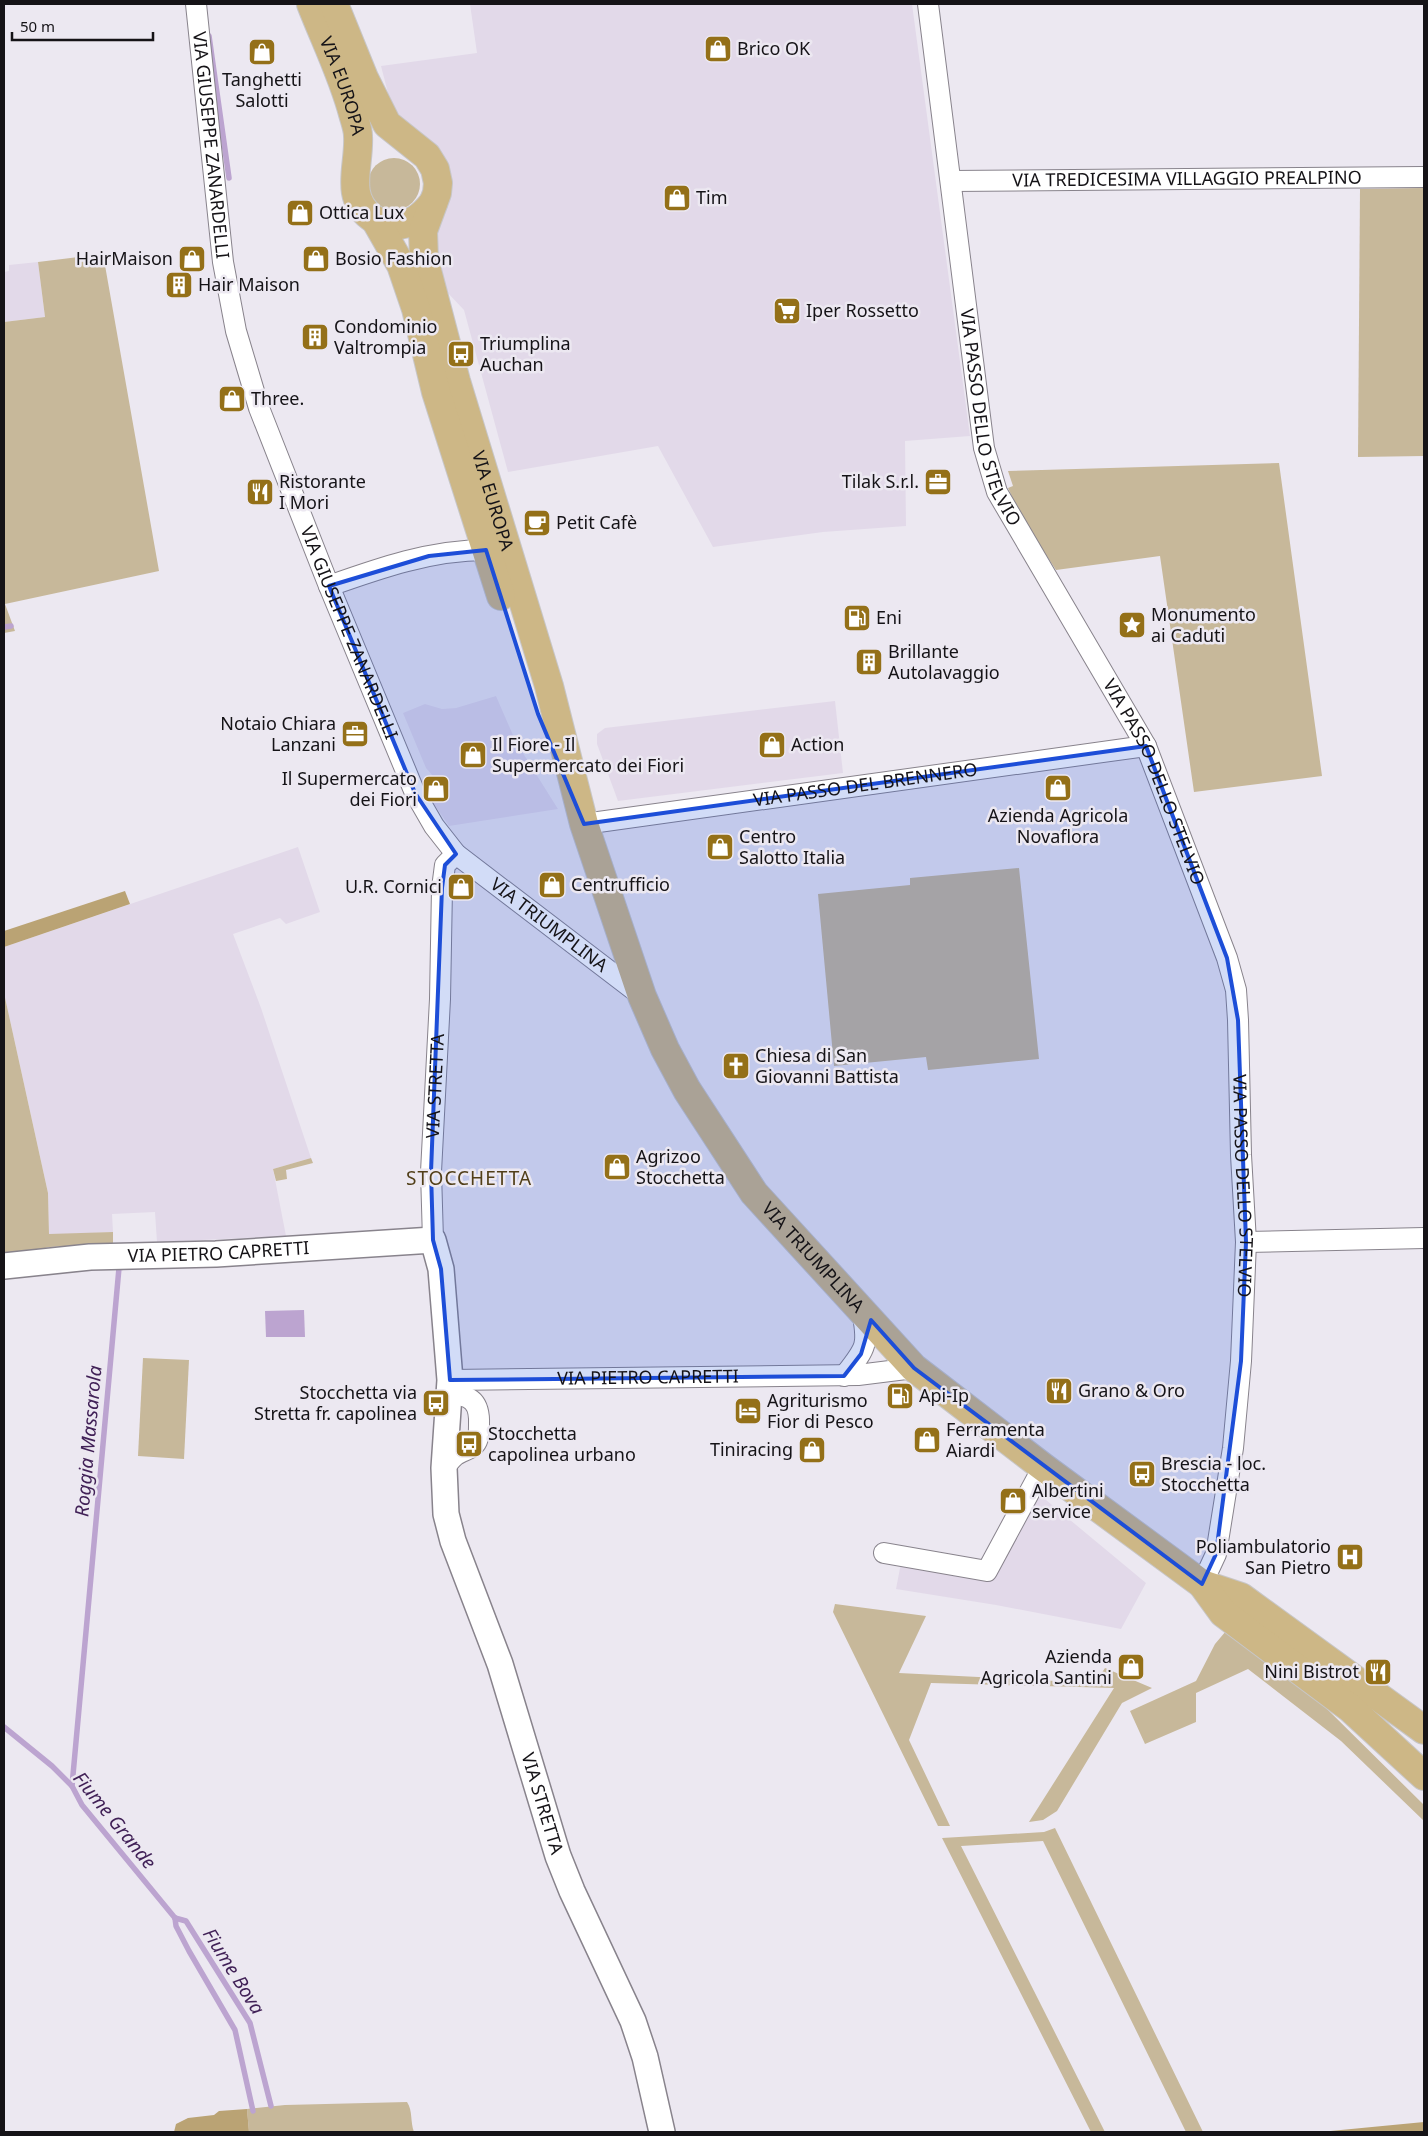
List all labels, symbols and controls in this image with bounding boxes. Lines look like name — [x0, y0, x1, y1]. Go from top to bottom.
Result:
scale bar — [12, 10, 154, 42]
text: 50 m — [20, 16, 55, 36]
street label: VIA GIUSEPPE ZANARDELLI — [188, 30, 236, 260]
street label: VIA EUROPA — [315, 33, 371, 138]
shop icon: Brico OK — [703, 34, 733, 64]
place label: Brico OK — [737, 36, 811, 60]
shop icon: Tanghetti Salotti — [247, 37, 277, 67]
place label: Tanghetti Salotti — [222, 67, 302, 112]
street label: VIA TREDICESIMA VILLAGGIO PREALPINO — [1012, 165, 1362, 191]
shop icon: Tim — [662, 183, 692, 213]
place label: Tim — [696, 185, 727, 209]
shop icon: Ottica Lux — [285, 198, 315, 228]
place label: Ottica Lux — [319, 200, 405, 224]
shop icon: HairMaison — [177, 244, 207, 274]
shop icon: Bosio Fashion — [301, 244, 331, 274]
place label: HairMaison — [76, 246, 173, 270]
place label: Bosio Fashion — [335, 246, 452, 270]
building icon: Hair Maison — [164, 270, 194, 300]
place label: Hair Maison — [198, 272, 300, 296]
supermarket icon: Iper Rossetto — [772, 296, 802, 326]
place label: Iper Rossetto — [806, 298, 919, 322]
street label: VIA PASSO DELLO STELVIO — [956, 307, 1027, 530]
place label: Condominio Valtrompia — [334, 314, 437, 359]
building icon: Condominio Valtrompia — [300, 322, 330, 352]
place label: Triumplina Auchan — [480, 331, 571, 376]
bus stop icon: Triumplina Auchan — [446, 339, 476, 369]
shop icon: Three. — [217, 384, 247, 414]
place label: Three. — [251, 386, 304, 410]
street label: VIA EUROPA — [467, 448, 520, 554]
office icon: Tilak S.r.l. — [923, 467, 953, 497]
place label: Ristorante I Mori — [279, 469, 366, 514]
place label: Tilak S.r.l. — [842, 469, 919, 493]
restaurant icon: Ristorante I Mori — [245, 477, 275, 507]
cafe icon: Petit Cafè — [522, 508, 552, 538]
place label: Petit Cafè — [556, 510, 637, 534]
street label: VIA GIUSEPPE ZANARDELLI — [296, 522, 404, 742]
place label: Monumento ai Caduti — [1151, 602, 1256, 647]
fuel station icon: Eni — [842, 603, 872, 633]
place label: Eni — [876, 605, 902, 629]
place icon: Monumento ai Caduti — [1117, 610, 1147, 640]
place label: Brillante Autolavaggio — [888, 639, 1000, 684]
building icon: Brillante Autolavaggio — [854, 647, 884, 677]
street label: VIA PASSO DELLO STELVIO — [1098, 674, 1211, 888]
place label: Notaio Chiara Lanzani — [220, 711, 336, 756]
office icon: Notaio Chiara Lanzani — [340, 719, 370, 749]
shop icon: Action — [757, 730, 787, 760]
place label: Il Fiore - Il Supermercato dei Fiori — [492, 732, 684, 777]
place label: Action — [791, 732, 844, 756]
shop icon: Il Fiore - Il Supermercato dei Fiori — [458, 740, 488, 770]
street label: VIA PASSO DEL BRENNERO — [752, 757, 979, 811]
place label: Il Supermercato dei Fiori — [282, 766, 417, 811]
shop icon: Azienda Agricola Novaflora — [1043, 773, 1073, 803]
shop icon: Il Supermercato dei Fiori — [421, 774, 451, 804]
place label: Azienda Agricola Novaflora — [988, 803, 1128, 848]
place label: Centro Salotto Italia — [739, 824, 845, 869]
shop icon: Centro Salotto Italia — [705, 832, 735, 862]
shop icon: Centrufficio — [537, 870, 567, 900]
shop icon: U.R. Cornici — [446, 872, 476, 902]
street label: VIA TRIUMPLINA — [486, 872, 613, 977]
place label: Centrufficio — [571, 872, 670, 896]
place label: U.R. Cornici — [345, 874, 442, 898]
street label: VIA STRETTA — [420, 1033, 449, 1139]
place label: Chiesa di San Giovanni Battista — [755, 1043, 899, 1088]
church icon: Chiesa di San Giovanni Battista — [721, 1051, 751, 1081]
street label: VIA PASSO DELLO STELVIO — [1228, 1074, 1259, 1298]
place label: Agrizoo Stocchetta — [636, 1144, 725, 1189]
shop icon: Agrizoo Stocchetta — [602, 1152, 632, 1182]
district label: STOCCHETTA — [406, 1165, 532, 1191]
street label: VIA TRIUMPLINA — [757, 1196, 871, 1317]
street label: VIA PIETRO CAPRETTI — [127, 1235, 310, 1267]
street label: VIA PIETRO CAPRETTI — [557, 1363, 739, 1390]
water label: Roggia Massarola — [68, 1364, 108, 1518]
restaurant icon: Grano & Oro — [1044, 1376, 1074, 1406]
place label: Grano & Oro — [1078, 1378, 1185, 1402]
place label: Stocchetta via Stretta fr. capolinea — [254, 1380, 417, 1425]
fuel station icon: Api-Ip — [885, 1381, 915, 1411]
place label: Api-Ip — [919, 1383, 969, 1407]
bus stop icon: Stocchetta via Stretta fr. capolinea — [421, 1388, 451, 1418]
place label: Agriturismo Fior di Pesco — [767, 1388, 874, 1433]
hotel icon: Agriturismo Fior di Pesco — [733, 1396, 763, 1426]
place label: Ferramenta Aiardi — [946, 1417, 1045, 1462]
place label: Stocchetta capolinea urbano — [488, 1421, 636, 1466]
shop icon: Ferramenta Aiardi — [912, 1425, 942, 1455]
bus stop icon: Stocchetta capolinea urbano — [454, 1429, 484, 1459]
shop icon: Tiniracing — [797, 1435, 827, 1465]
place label: Tiniracing — [710, 1437, 793, 1461]
place label: Brescia - loc. Stocchetta — [1161, 1451, 1266, 1496]
bus stop icon: Brescia - loc. Stocchetta — [1127, 1459, 1157, 1489]
place label: Albertini service — [1032, 1478, 1104, 1523]
shop icon: Albertini service — [998, 1486, 1028, 1516]
place label: Poliambulatorio San Pietro — [1196, 1534, 1331, 1579]
hospital icon: Poliambulatorio San Pietro — [1335, 1542, 1365, 1572]
place label: Azienda Agricola Santini — [980, 1644, 1112, 1689]
shop icon: Azienda Agricola Santini — [1116, 1652, 1146, 1682]
restaurant icon: Nini Bistrot — [1363, 1657, 1393, 1687]
place label: Nini Bistrot — [1264, 1659, 1359, 1683]
street label: VIA STRETTA — [516, 1750, 570, 1857]
water label: Fiume Grande — [68, 1766, 162, 1874]
water label: Fiume Bova — [197, 1923, 271, 2019]

